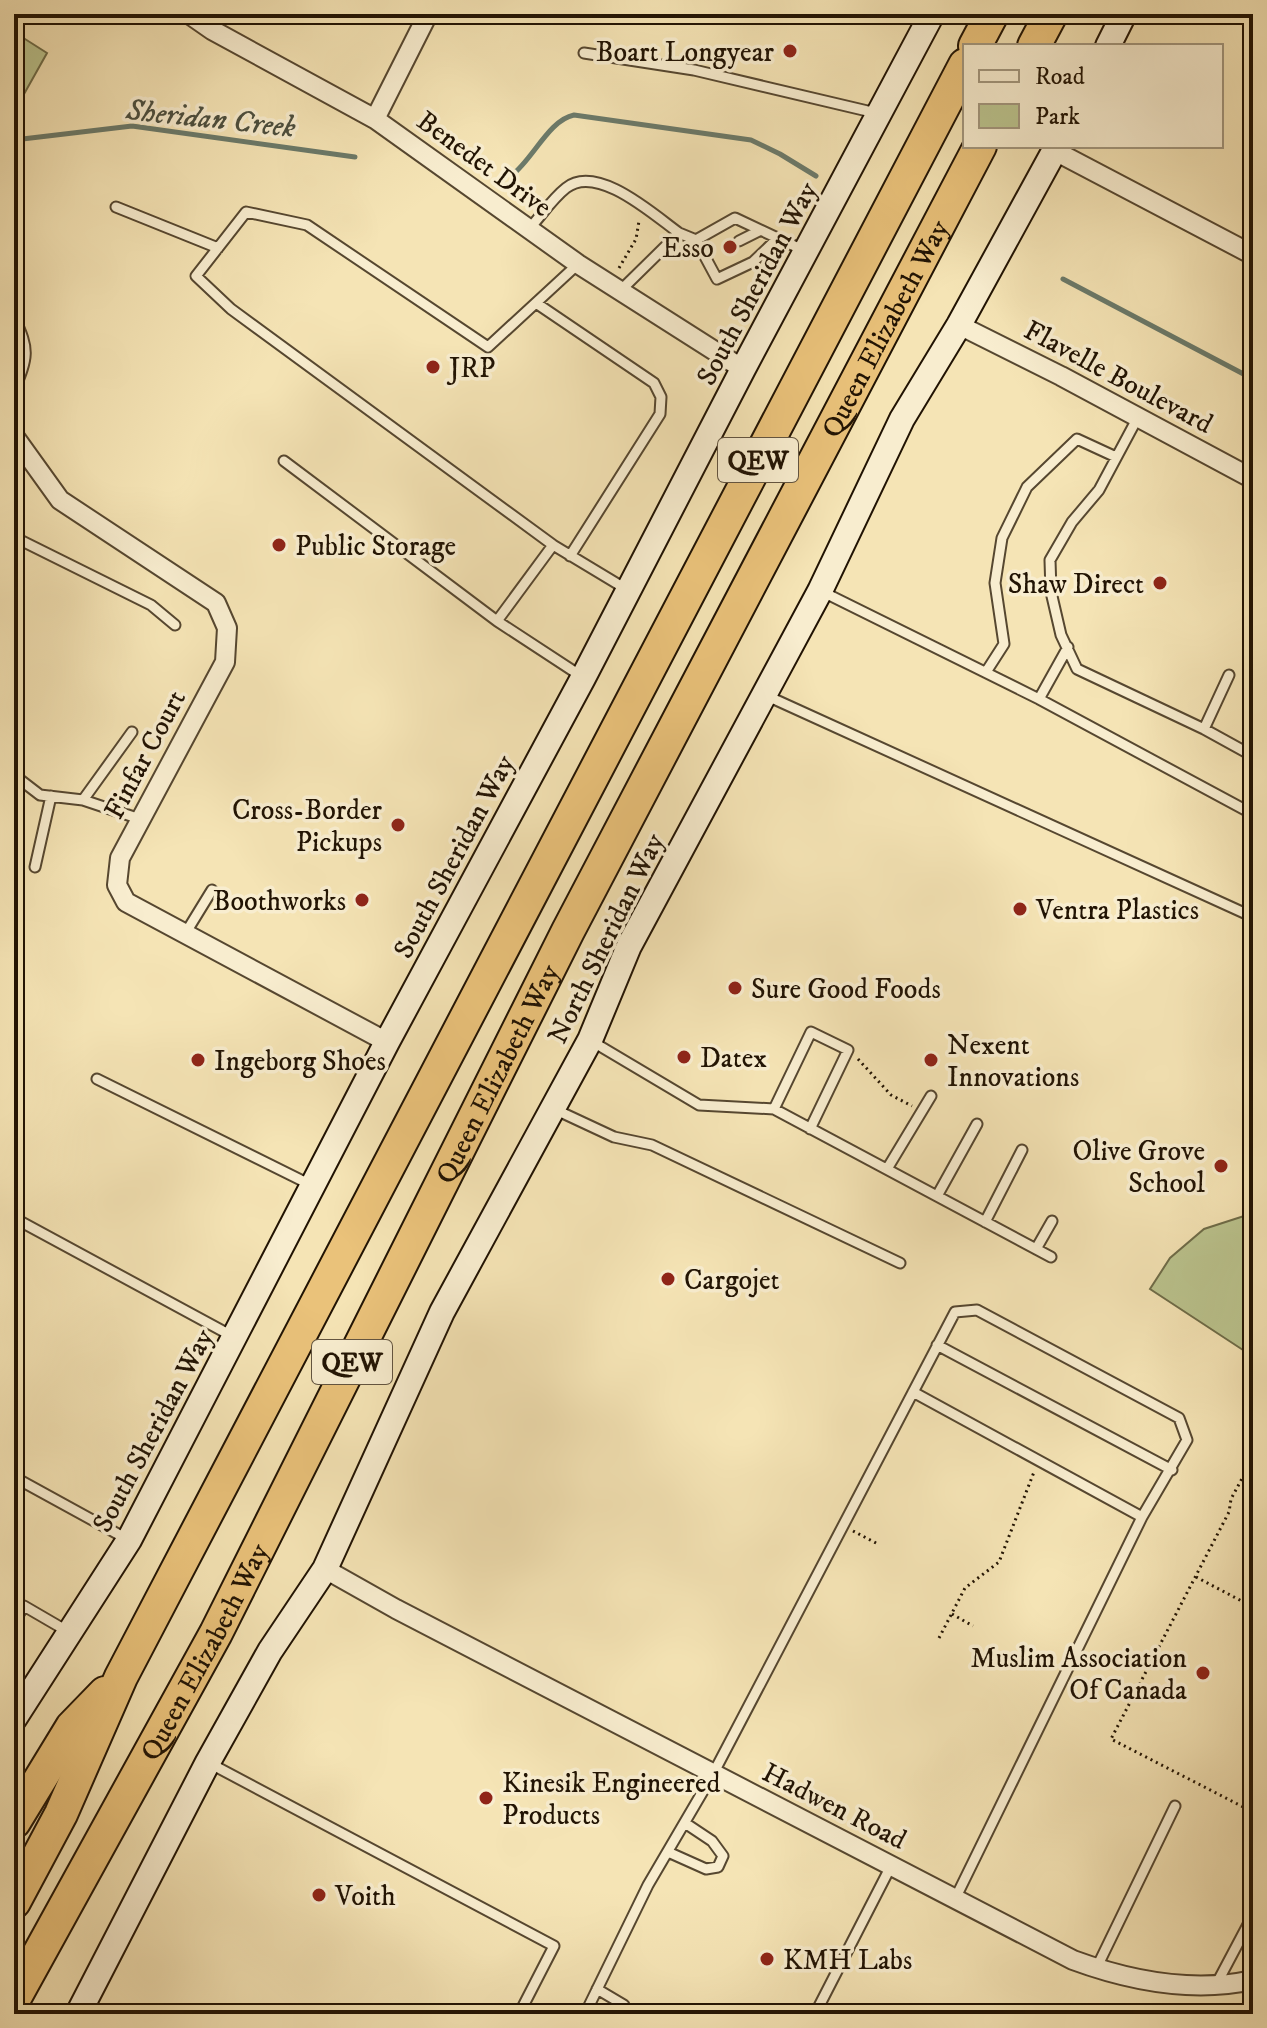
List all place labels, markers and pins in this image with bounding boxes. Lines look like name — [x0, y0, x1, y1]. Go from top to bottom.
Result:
place label: Boart Longyear — [596, 35, 775, 70]
marker: Boart Longyear — [781, 42, 799, 60]
place label: Esso — [662, 231, 714, 266]
marker: Esso — [721, 238, 739, 256]
place label: JRP — [446, 351, 495, 386]
marker: JRP — [424, 358, 442, 376]
place label: Public Storage — [295, 529, 456, 564]
marker: Public Storage — [270, 536, 288, 554]
place label: Shaw Direct — [1008, 567, 1144, 602]
marker: Shaw Direct — [1151, 574, 1169, 592]
place label: Cross-Border Pickups — [232, 793, 383, 860]
marker: Cross-Border Pickups — [389, 816, 407, 834]
place label: Boothworks — [213, 884, 346, 919]
marker: Boothworks — [353, 891, 371, 909]
place label: Ventra Plastics — [1035, 893, 1199, 928]
marker: Ventra Plastics — [1011, 900, 1029, 918]
place label: Sure Good Foods — [751, 972, 941, 1007]
marker: Sure Good Foods — [726, 979, 744, 997]
place label: Nexent Innovations — [947, 1028, 1079, 1095]
place label: Datex — [700, 1041, 767, 1076]
place label: Ingeborg Shoes — [214, 1044, 386, 1079]
marker: Datex — [675, 1048, 693, 1066]
marker: Ingeborg Shoes — [189, 1051, 207, 1069]
marker: Nexent Innovations — [922, 1051, 940, 1069]
place label: Olive Grove School — [1072, 1134, 1206, 1201]
marker: Olive Grove School — [1212, 1157, 1230, 1175]
place label: Cargojet — [684, 1263, 780, 1298]
marker: Cargojet — [659, 1270, 677, 1288]
place label: Muslim Association Of Canada — [971, 1641, 1187, 1708]
marker: Muslim Association Of Canada — [1194, 1664, 1212, 1682]
place label: Kinesik Engineered Products — [502, 1766, 721, 1833]
marker: Kinesik Engineered Products — [477, 1789, 495, 1807]
place label: Voith — [334, 1879, 396, 1914]
marker: Voith — [310, 1886, 328, 1904]
place label: KMH Labs — [783, 1943, 912, 1978]
marker: KMH Labs — [758, 1950, 776, 1968]

